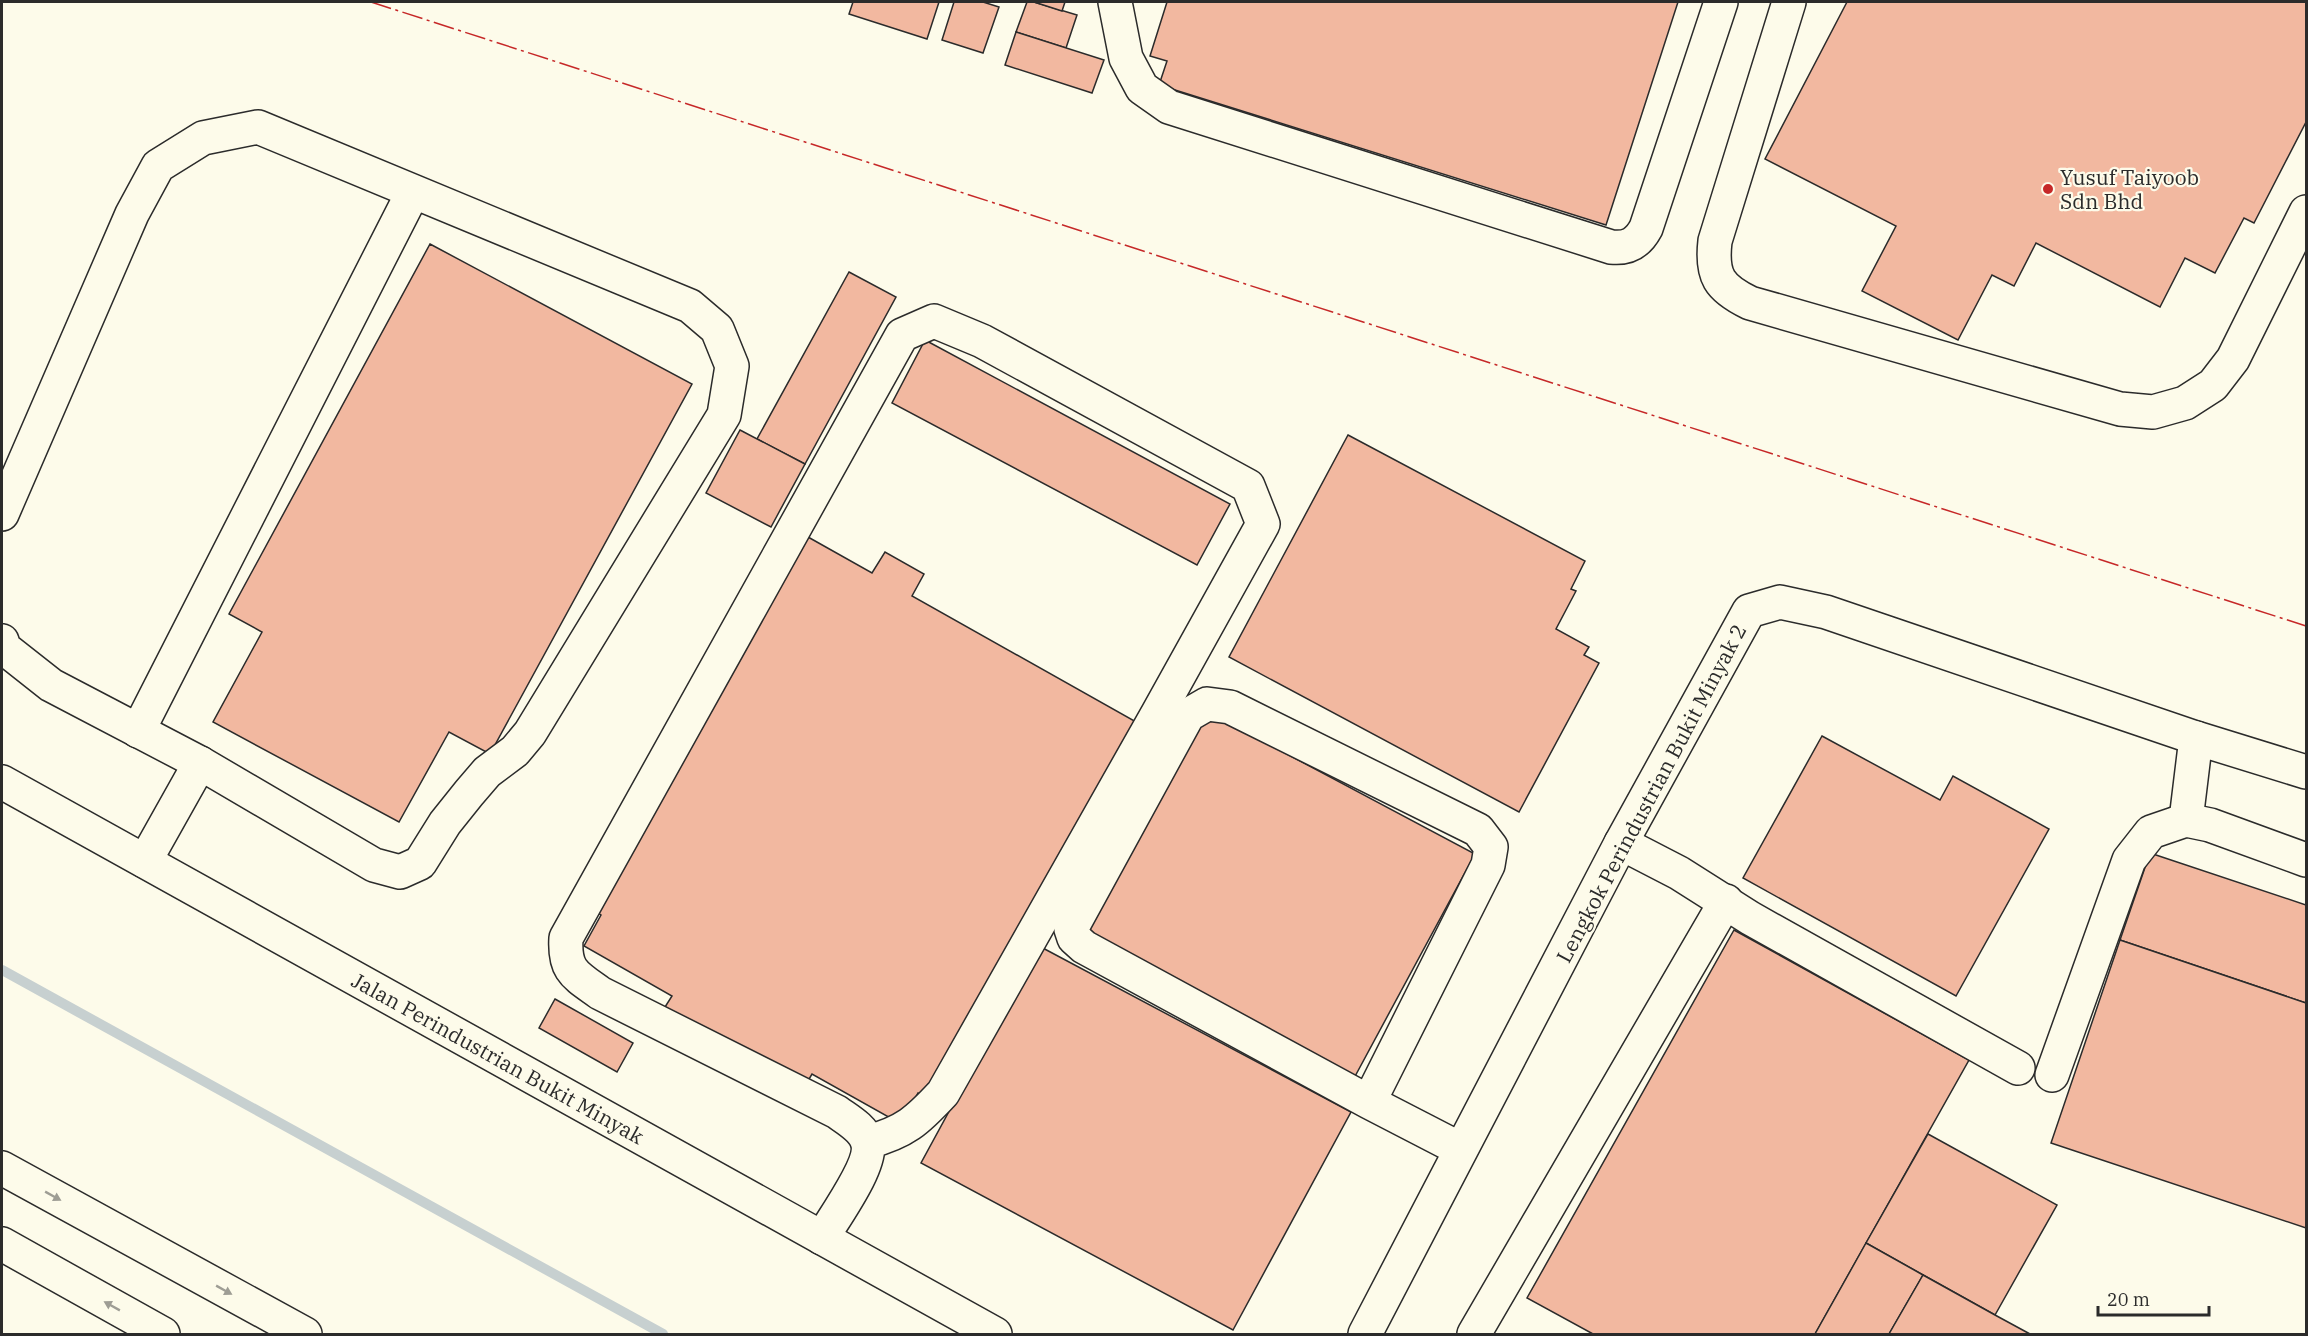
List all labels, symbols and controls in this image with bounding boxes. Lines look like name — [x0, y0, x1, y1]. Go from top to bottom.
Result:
place label: Yusuf Taiyoob Sdn Bhd — [2060, 163, 2199, 215]
marker: Yusuf Taiyoob Sdn Bhd — [2041, 182, 2055, 196]
street label: Lengkok Perindustrian Bukit Minyak 2 — [1549, 619, 1753, 967]
street label: Jalan Perindustrian Bukit Minyak — [347, 966, 650, 1151]
one-way arrow — [45, 1191, 62, 1201]
scale bar — [2098, 1279, 2209, 1317]
one-way arrow — [215, 1285, 232, 1295]
text: 20 m — [2107, 1288, 2150, 1311]
one-way arrow — [103, 1301, 120, 1311]

